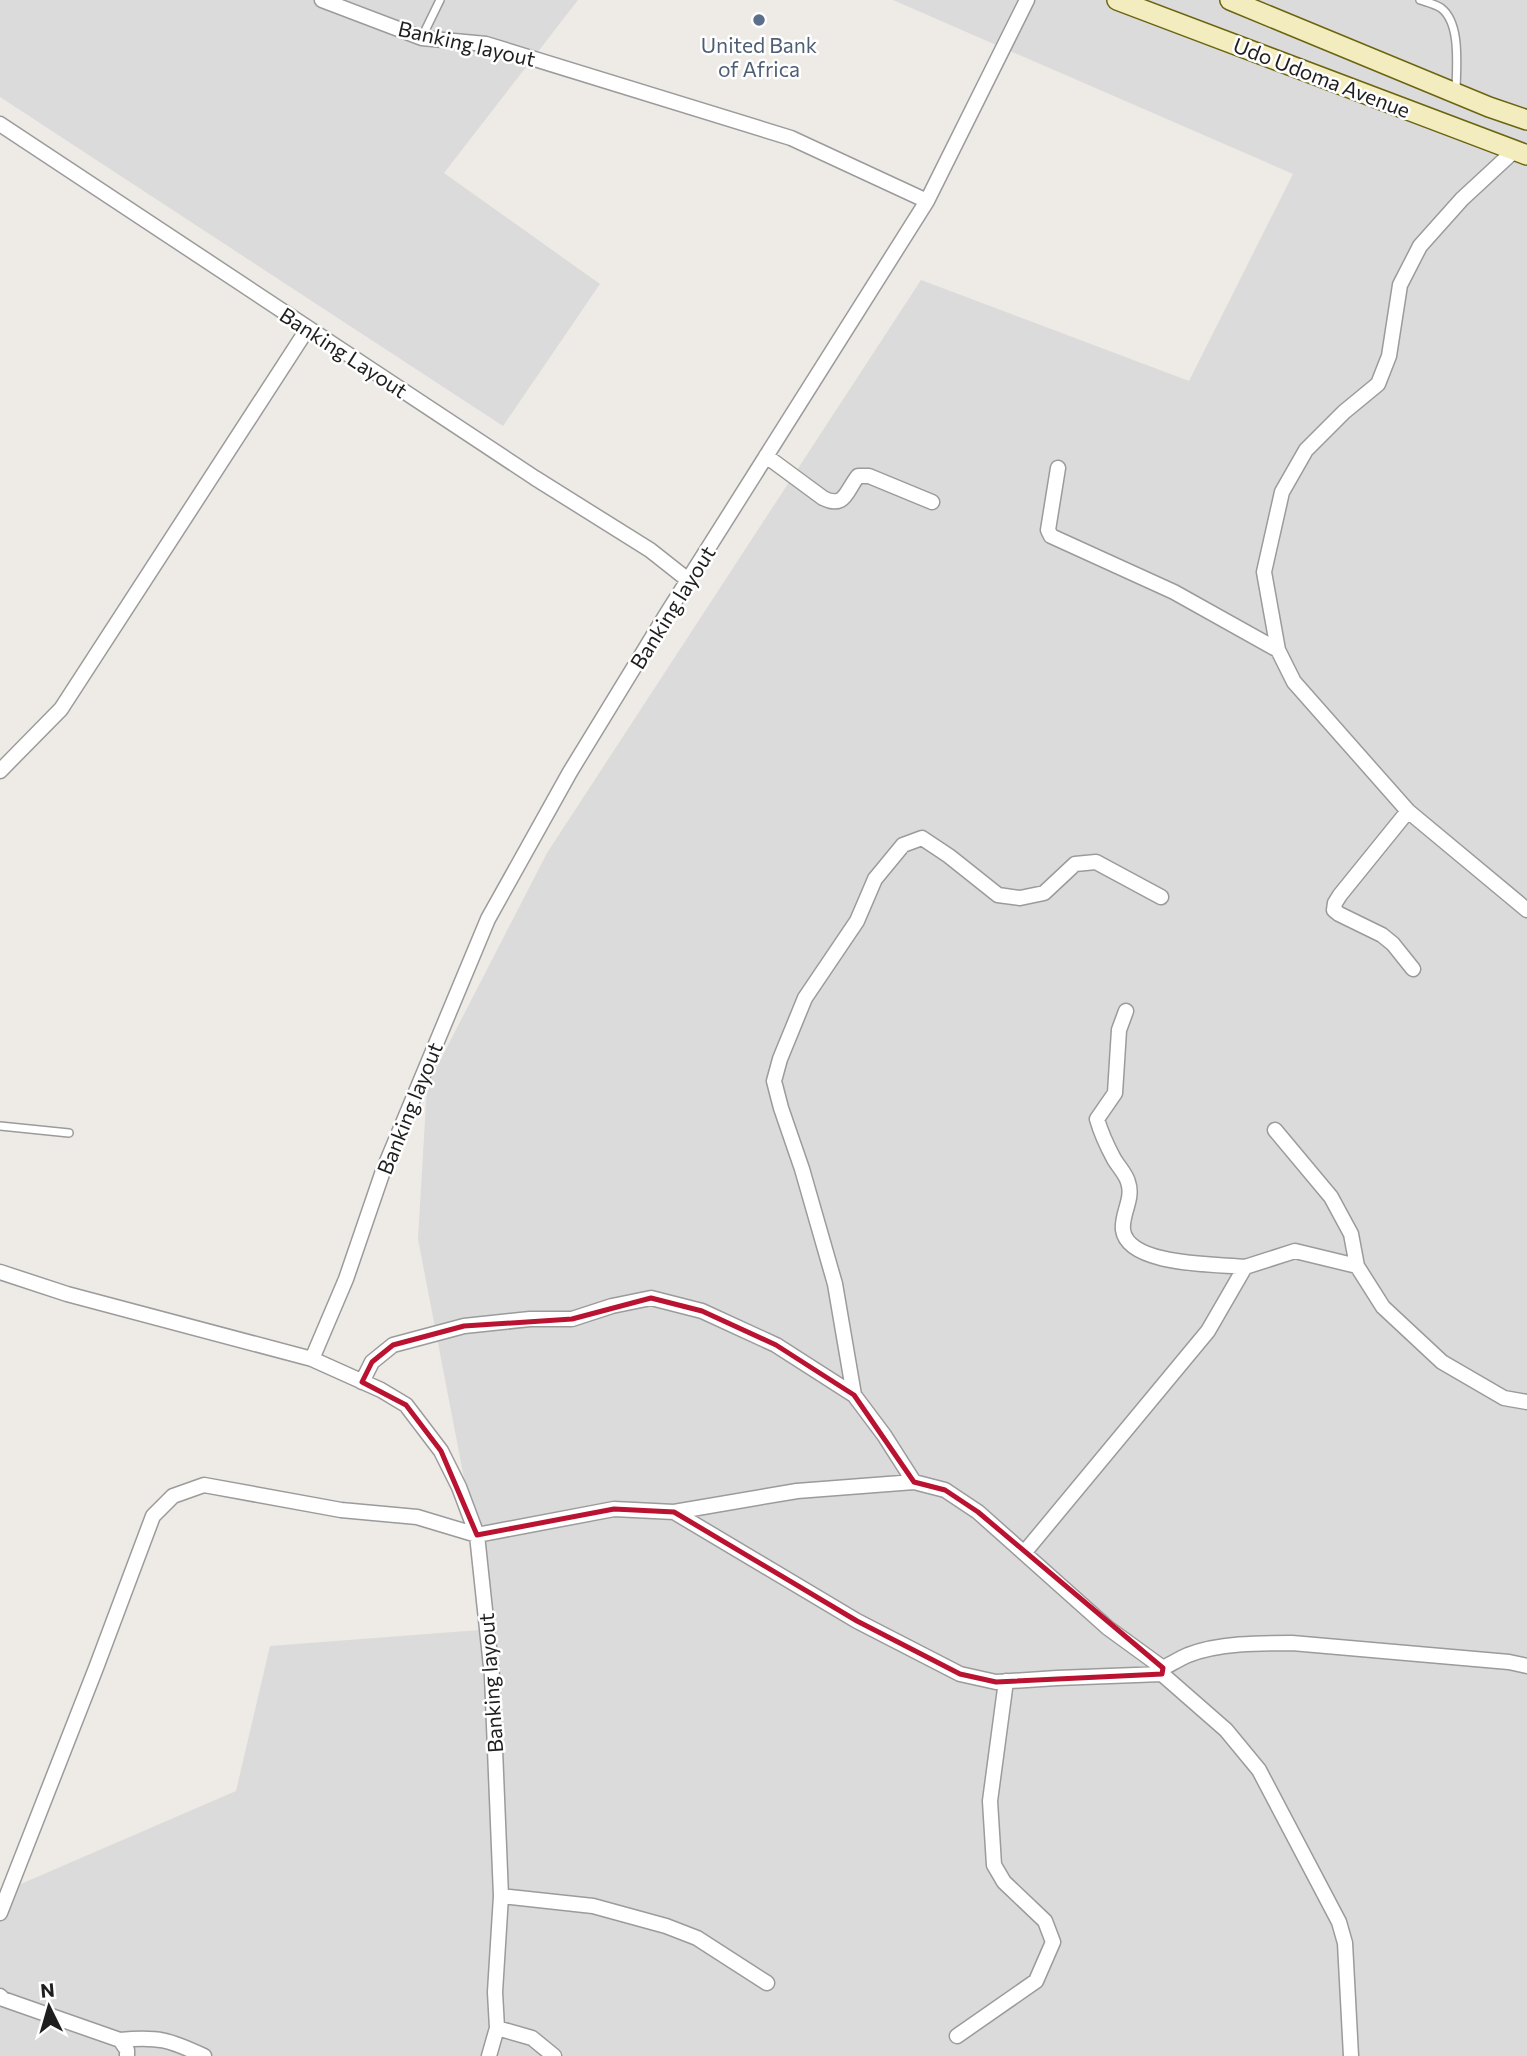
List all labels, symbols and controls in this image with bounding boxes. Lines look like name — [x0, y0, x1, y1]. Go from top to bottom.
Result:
marker: United Bank of Africa — [751, 12, 767, 28]
street label: Banking layout — [396, 15, 538, 71]
place label: United Bank of Africa — [701, 32, 817, 81]
street label: Udo Udoma Avenue — [1230, 32, 1414, 122]
street label: Banking Layout — [276, 302, 412, 402]
street label: Banking layout — [624, 541, 720, 673]
street label: Banking layout — [371, 1038, 447, 1178]
street label: Banking layout — [473, 1612, 507, 1754]
north arrow — [14, 1972, 84, 2042]
text: N — [39, 1977, 56, 2002]

